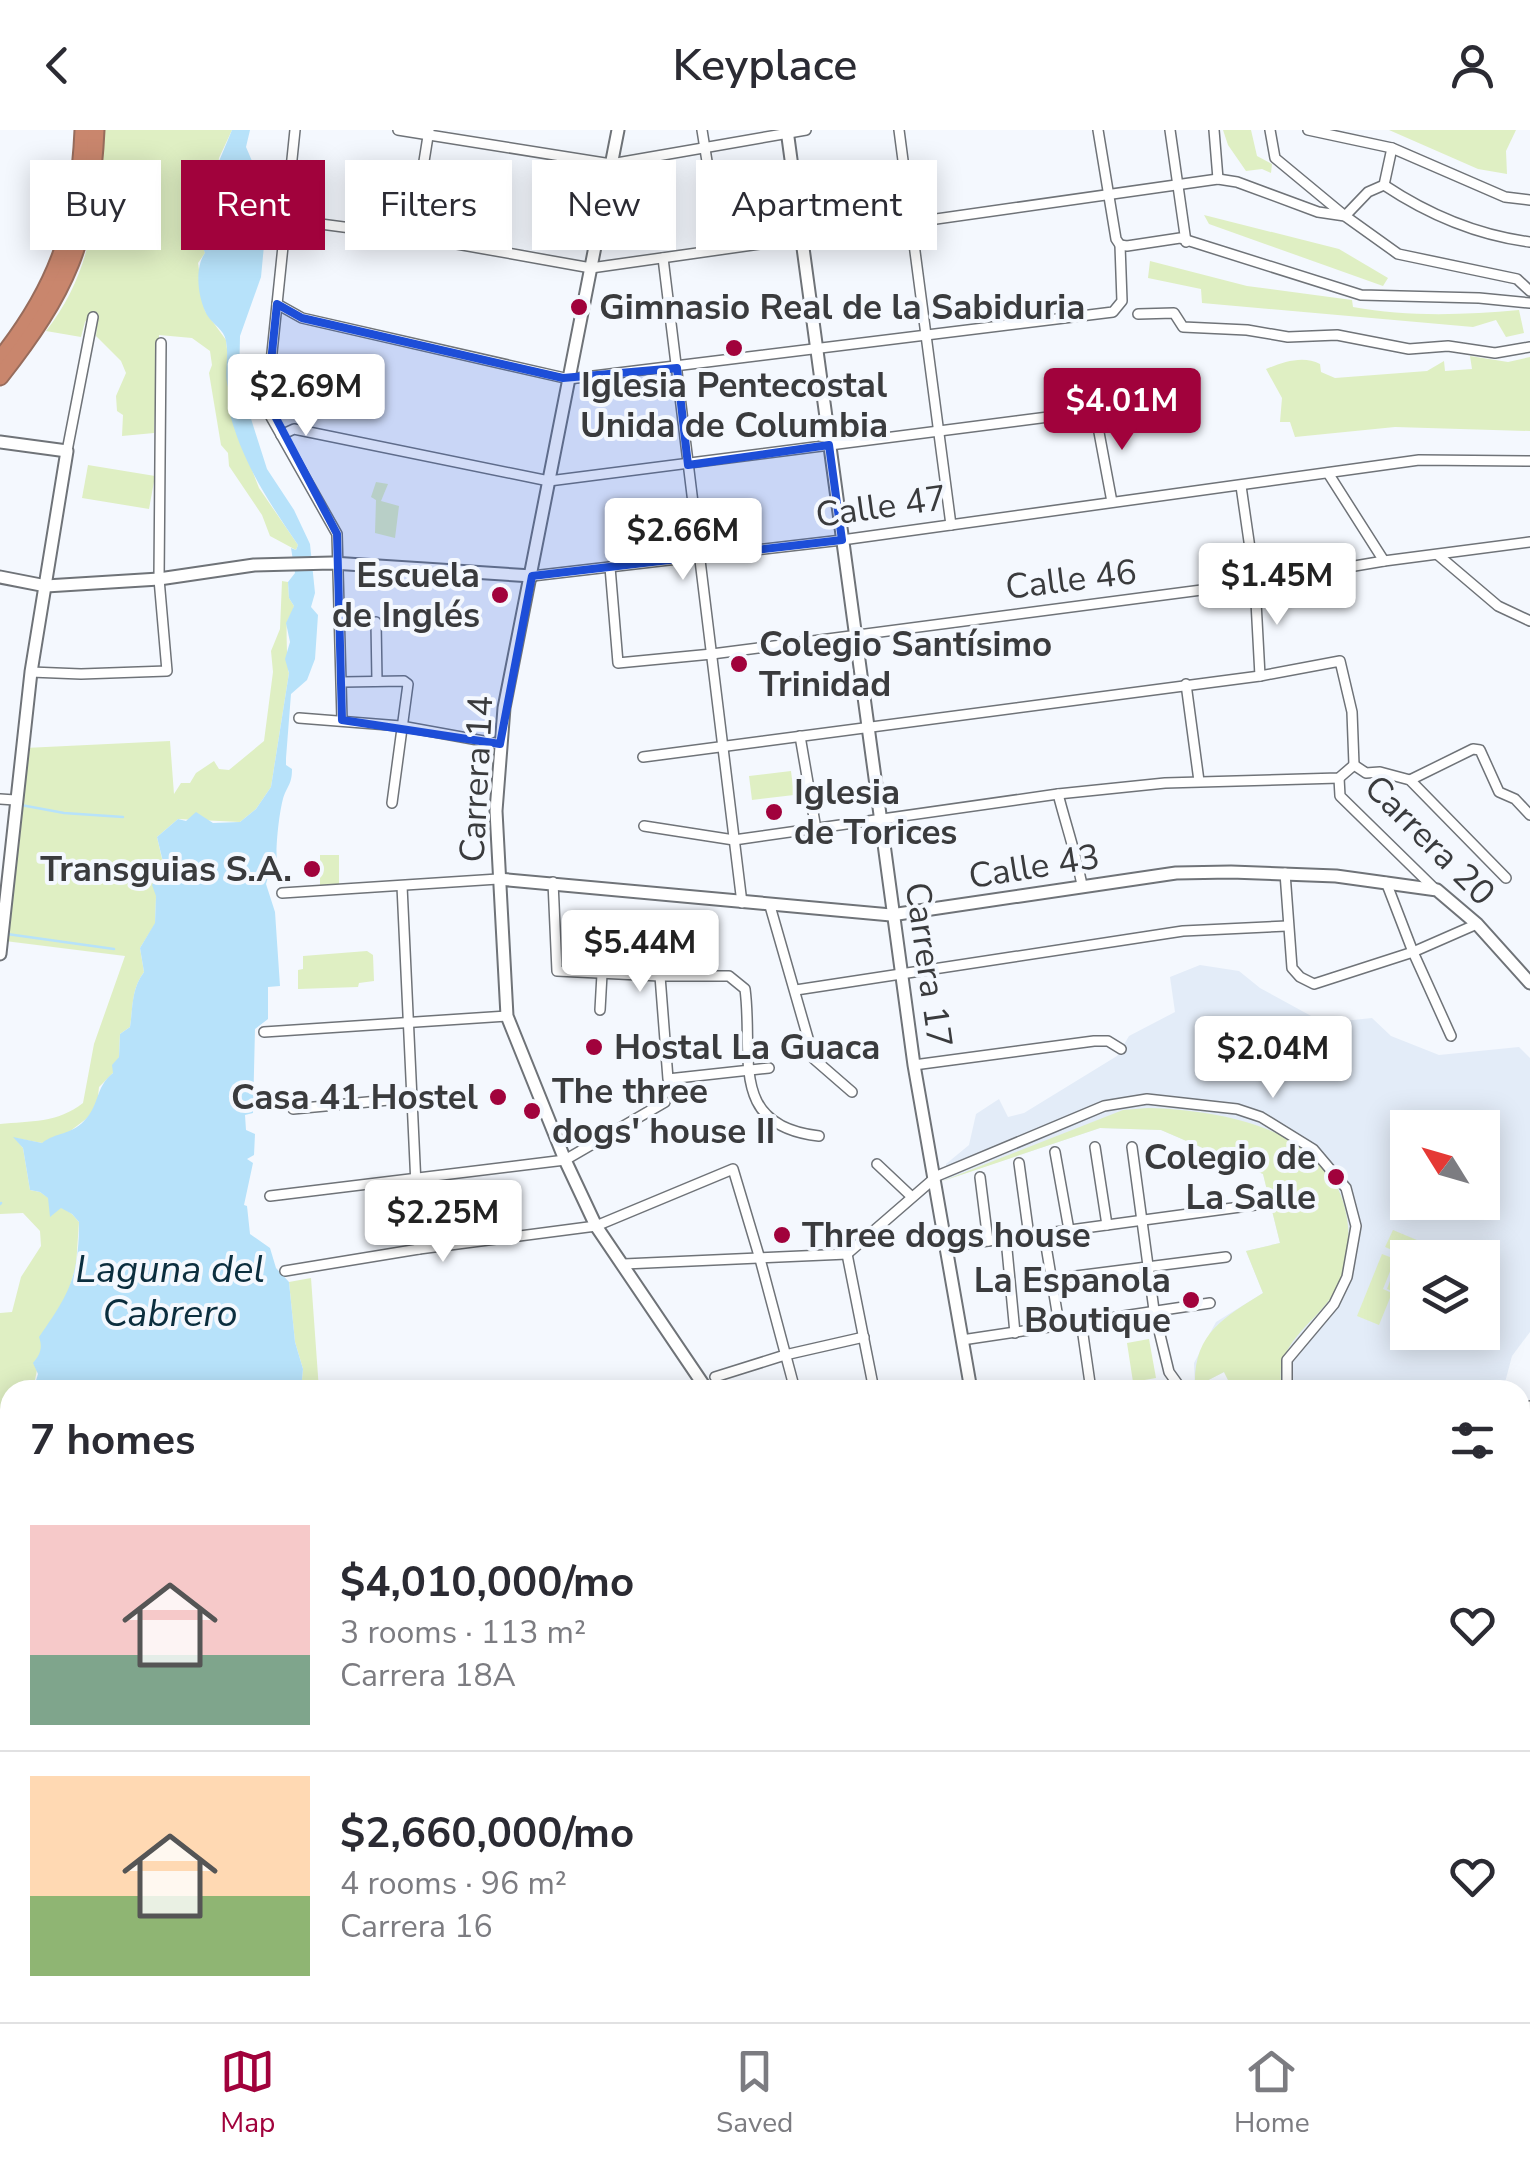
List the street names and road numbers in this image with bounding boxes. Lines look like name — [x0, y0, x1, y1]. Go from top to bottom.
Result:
street label: Calle 47 — [813, 474, 950, 539]
street label: Calle 46 — [1003, 548, 1139, 611]
street label: Carrera 14 — [449, 694, 504, 864]
street label: Carrera 20 — [1354, 765, 1505, 916]
street label: Calle 43 — [965, 833, 1103, 900]
street label: Carrera 17 — [894, 879, 963, 1051]

